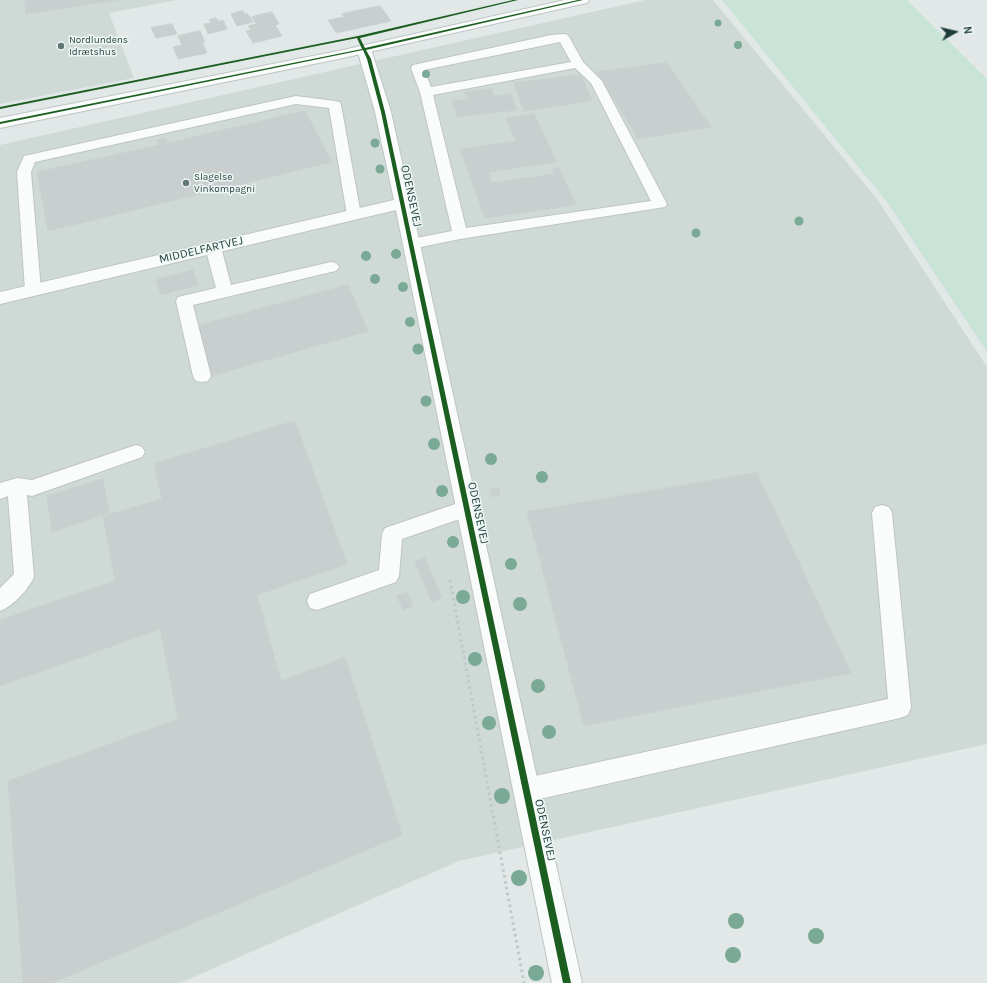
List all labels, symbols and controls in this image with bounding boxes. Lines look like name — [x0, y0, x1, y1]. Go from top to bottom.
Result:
north arrow — [935, 12, 975, 52]
text: N — [960, 25, 974, 35]
place label: Nordlundens Idrætshus — [69, 34, 128, 58]
marker: Nordlundens Idrætshus — [56, 41, 66, 51]
street label: ODENSEVEJ — [397, 164, 425, 228]
place label: Slagelse Vinkompagni — [194, 171, 255, 194]
marker: Slagelse Vinkompagni — [181, 178, 191, 188]
street label: MIDDELFARTVEJ — [158, 233, 244, 267]
street label: ODENSEVEJ — [464, 481, 492, 545]
street label: ODENSEVEJ — [531, 798, 559, 862]

